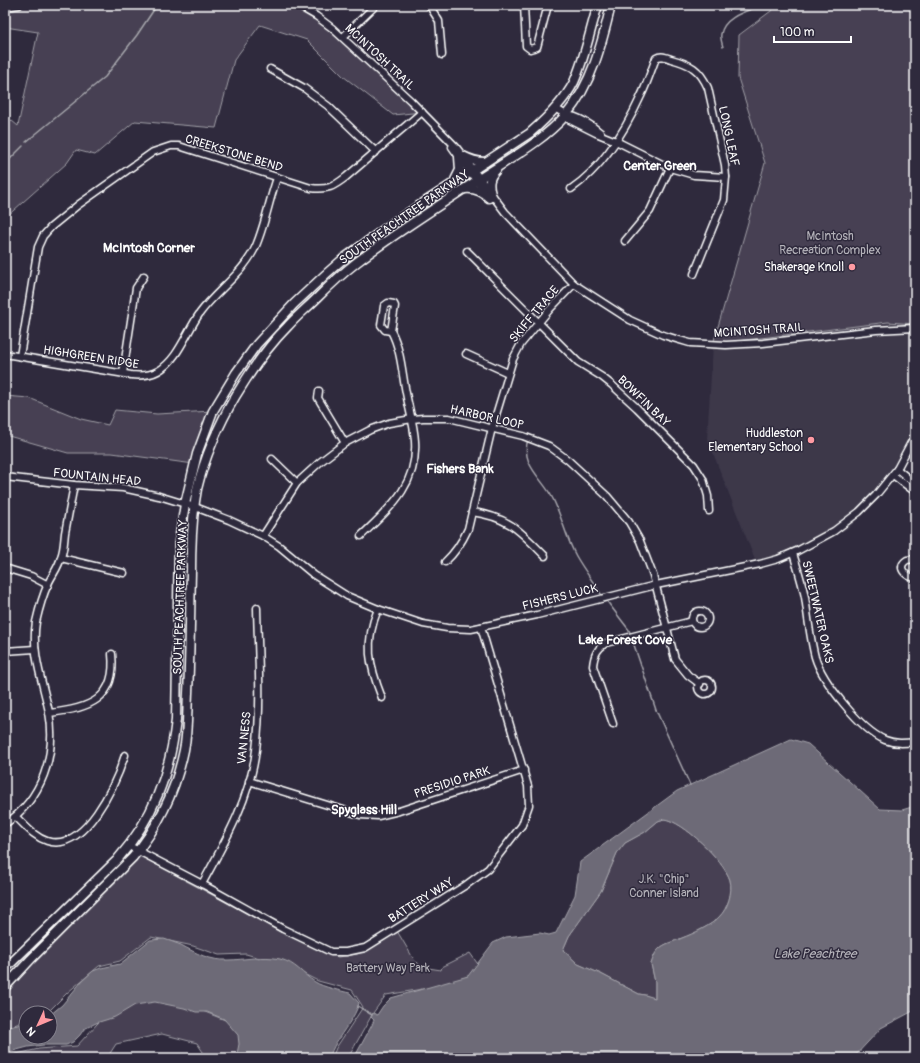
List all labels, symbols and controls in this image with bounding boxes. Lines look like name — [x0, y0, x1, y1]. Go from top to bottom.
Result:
scale bar — [774, 18, 851, 44]
street label: MCINTOSH TRAIL — [341, 21, 418, 94]
text: 100 m — [780, 25, 815, 40]
street label: LONG LEAF — [715, 105, 742, 168]
street label: CREEKSTONE BEND — [183, 132, 285, 176]
district label: Center Green — [623, 158, 697, 174]
street label: SOUTH PEACHTREE PARKWAY — [336, 167, 472, 268]
park label: McIntosh Recreation Complex — [779, 229, 881, 258]
district label: McIntosh Corner — [103, 240, 195, 256]
place label: Shakerage Knoll — [764, 260, 844, 275]
marker: Shakerage Knoll — [847, 262, 857, 272]
street label: SKIFF TRACE — [506, 283, 563, 346]
street label: MCINTOSH TRAIL — [713, 320, 805, 341]
street label: HIGHGREEN RIDGE — [42, 343, 140, 372]
street label: BOWFIN BAY — [614, 373, 673, 430]
street label: HARBOR LOOP — [449, 402, 525, 433]
place label: Huddleston Elementary School — [708, 426, 803, 455]
marker: Huddleston Elementary School — [806, 435, 816, 445]
district label: Fishers Bank — [426, 461, 494, 477]
street label: FOUNTAIN HEAD — [52, 465, 142, 490]
street label: SOUTH PEACHTREE PARKWAY — [170, 519, 191, 675]
street label: SWEETWATER OAKS — [798, 559, 837, 665]
street label: FISHERS LUCK — [521, 581, 599, 614]
district label: Lake Forest Cove — [578, 632, 673, 648]
street label: VAN NESS — [234, 711, 255, 765]
street label: PRESIDIO PARK — [412, 763, 492, 802]
district label: Spyglass Hill — [331, 802, 397, 818]
park label: J.K. "Chip" Conner Island — [629, 872, 699, 901]
street label: BATTERY WAY — [386, 874, 457, 926]
water label: Lake Peachtree — [774, 946, 858, 962]
park label: Battery Way Park — [346, 961, 430, 976]
north arrow — [18, 1005, 58, 1045]
text: N — [24, 1024, 38, 1039]

